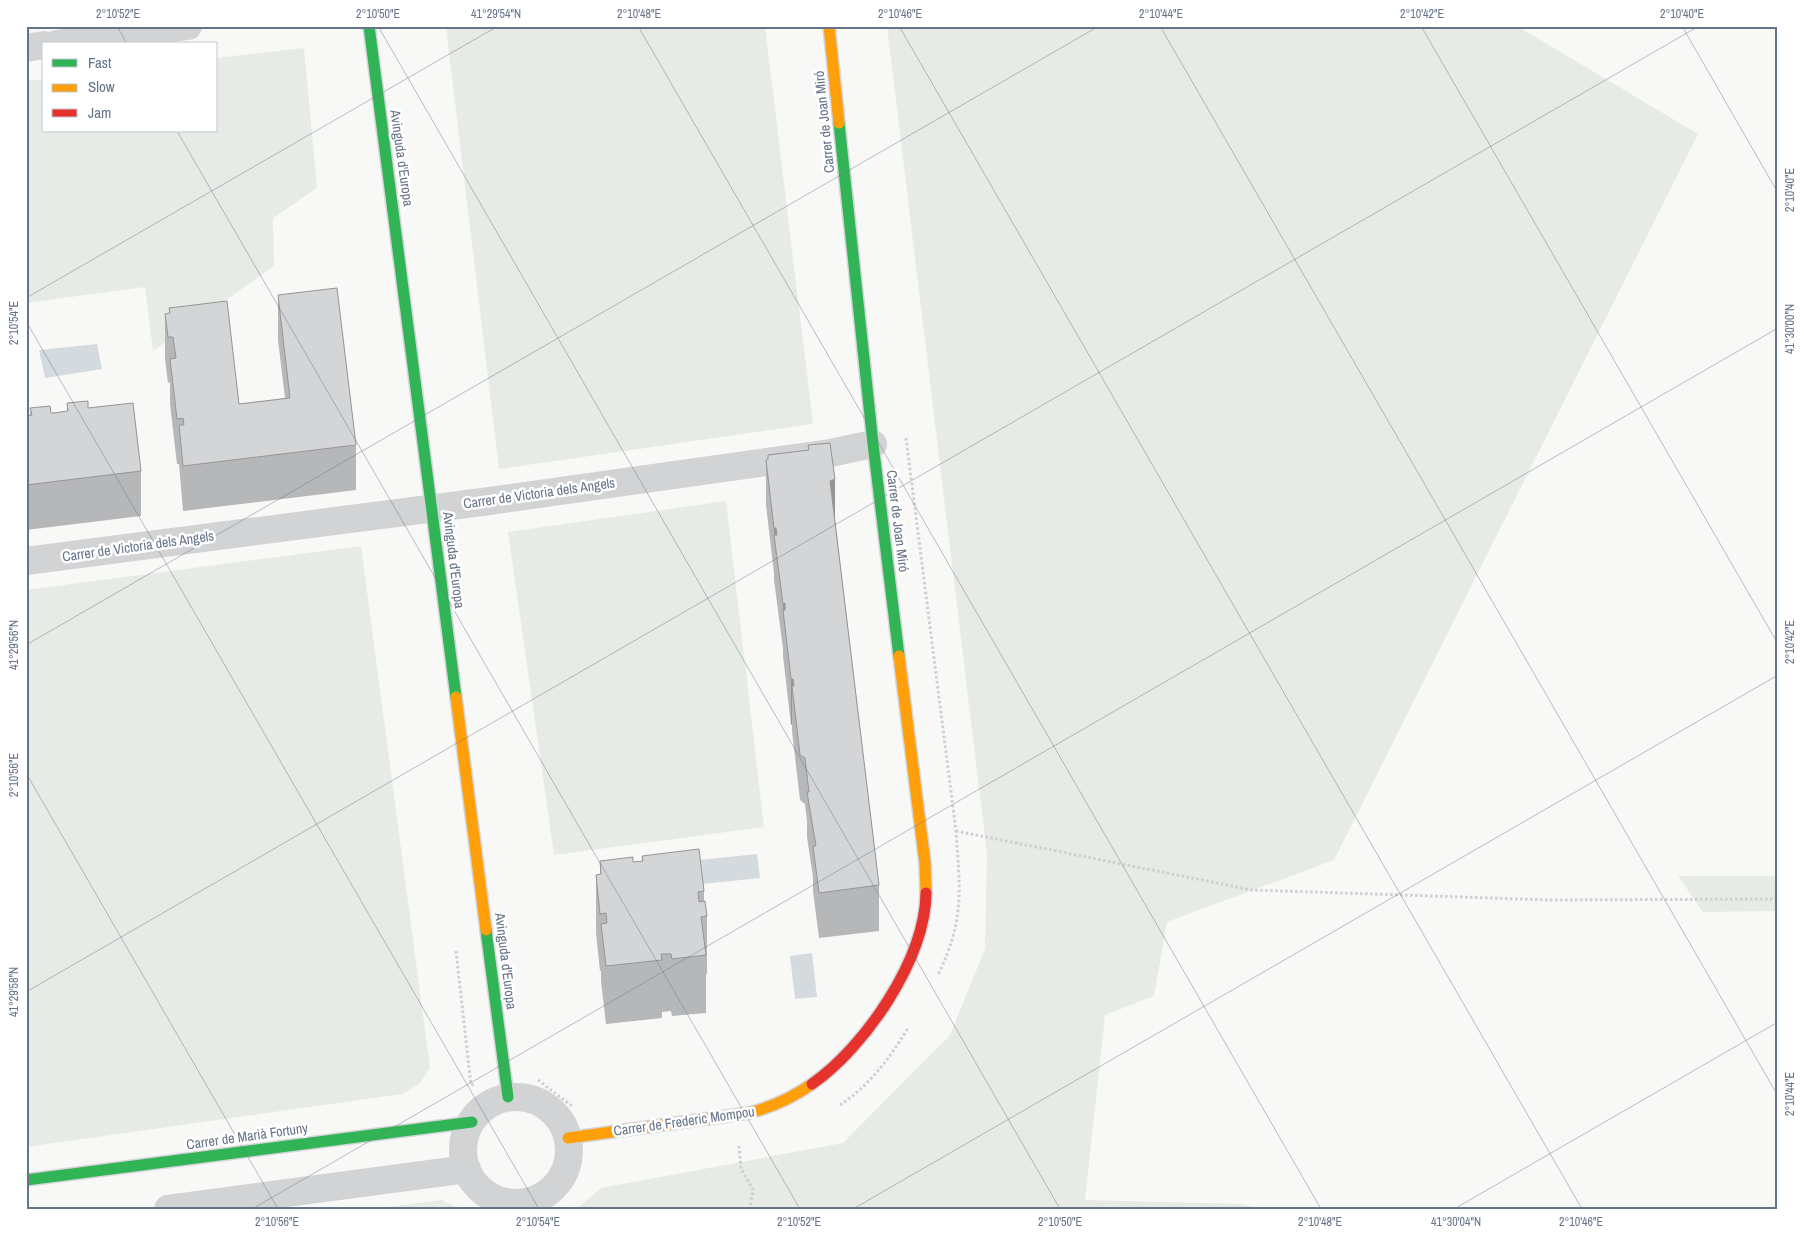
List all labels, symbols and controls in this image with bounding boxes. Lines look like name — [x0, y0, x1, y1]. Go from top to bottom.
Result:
text: 2°10'52"E — [96, 6, 140, 22]
text: 2°10'50"E — [356, 6, 400, 22]
text: 41°29'54"N — [471, 6, 521, 22]
text: 2°10'48"E — [617, 6, 661, 22]
text: 2°10'46"E — [878, 6, 922, 22]
text: 2°10'44"E — [1139, 6, 1183, 22]
text: 2°10'42"E — [1400, 6, 1444, 22]
text: 2°10'40"E — [1660, 6, 1704, 22]
legend — [42, 42, 218, 132]
text: Fast — [88, 52, 112, 73]
street label: Carrer de Joan Miró — [810, 70, 838, 174]
text: Slow — [88, 76, 115, 97]
text: Jam — [88, 102, 111, 123]
street label: Avinguda d'Europa — [386, 108, 418, 208]
text: 2°10'40"E — [1782, 168, 1798, 212]
text: 2°10'54"E — [6, 301, 22, 345]
text: 41°30'00"N — [1782, 304, 1798, 354]
street label: Carrer de Joan Miró — [883, 469, 913, 573]
street label: Carrer de Victoria dels Angels — [462, 473, 616, 513]
street label: Avinguda d'Europa — [439, 510, 469, 610]
street label: Carrer de Victoria dels Angels — [61, 526, 215, 566]
text: 41°29'56"N — [6, 620, 22, 670]
text: 2°10'42"E — [1782, 620, 1798, 664]
text: 2°10'56"E — [6, 753, 22, 797]
street label: Avinguda d'Europa — [491, 911, 521, 1011]
text: 41°29'58"N — [6, 967, 22, 1017]
text: 2°10'44"E — [1782, 1072, 1798, 1116]
street label: Carrer de Frederic Mompou — [612, 1102, 756, 1140]
street label: Carrer de Marià Fortuny — [185, 1119, 309, 1153]
text: 2°10'56"E — [255, 1214, 299, 1230]
text: 2°10'54"E — [516, 1214, 560, 1230]
text: 2°10'52"E — [777, 1214, 821, 1230]
text: 2°10'50"E — [1038, 1214, 1082, 1230]
text: 2°10'48"E — [1298, 1214, 1342, 1230]
text: 41°30'04"N — [1431, 1214, 1481, 1230]
text: 2°10'46"E — [1559, 1214, 1603, 1230]

